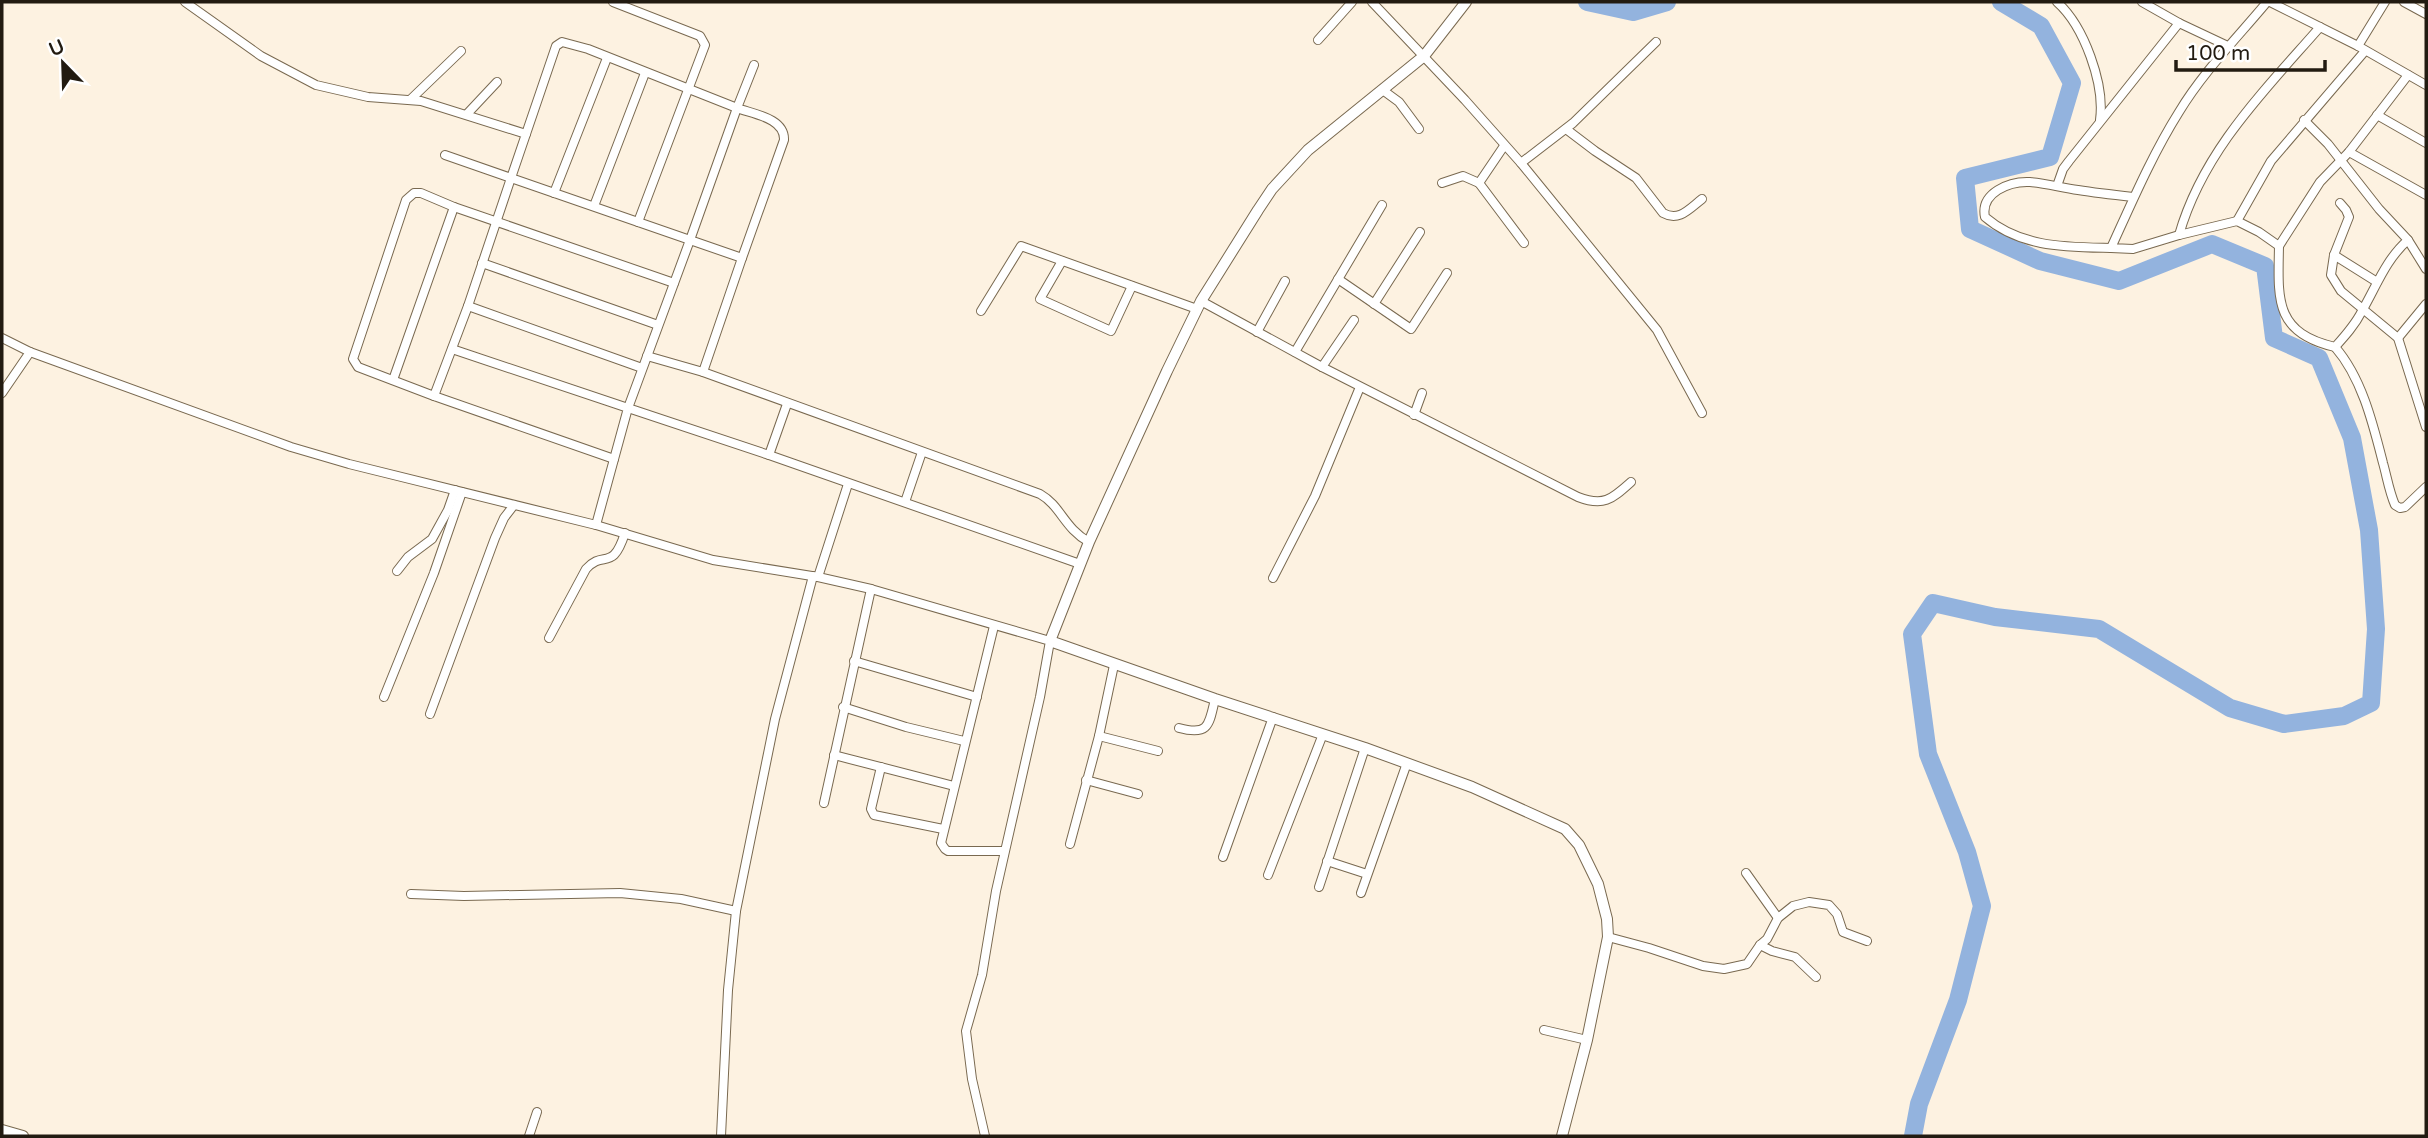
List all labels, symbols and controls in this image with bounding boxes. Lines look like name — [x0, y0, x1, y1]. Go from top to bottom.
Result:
north arrow — [28, 28, 98, 98]
scale bar — [2176, 28, 2325, 72]
text: U — [46, 35, 68, 61]
text: 100 m — [2186, 41, 2250, 66]

